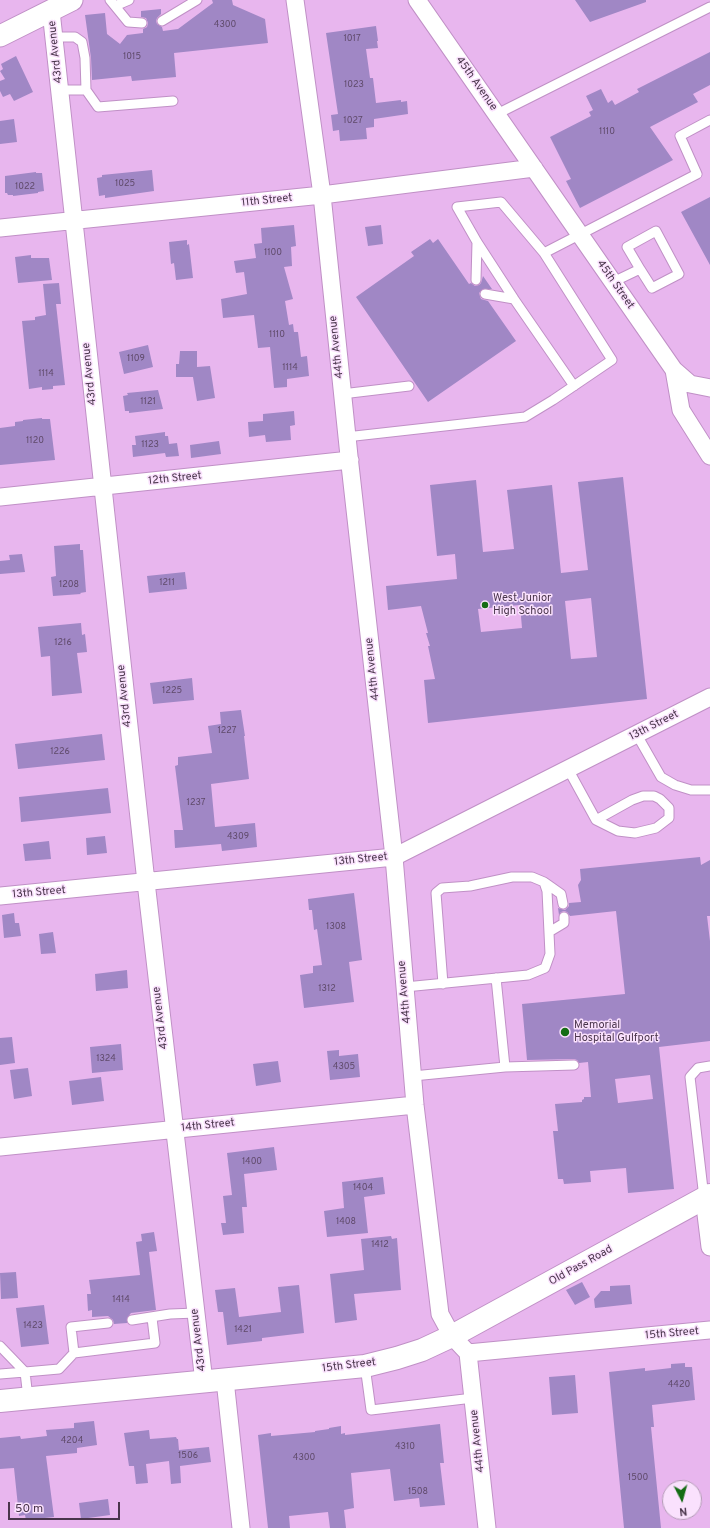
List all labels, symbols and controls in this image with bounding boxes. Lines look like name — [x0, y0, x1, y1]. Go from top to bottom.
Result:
street label: 43rd Avenue — [46, 20, 66, 84]
house number: 4300 — [214, 20, 236, 30]
house number: 1017 — [343, 34, 361, 44]
house number: 1015 — [123, 52, 141, 62]
street label: 45th Avenue — [452, 54, 500, 114]
house number: 1023 — [344, 80, 364, 90]
house number: 1027 — [343, 116, 363, 126]
house number: 1110 — [599, 127, 615, 137]
house number: 1025 — [115, 179, 135, 189]
house number: 1022 — [15, 182, 35, 192]
street label: 11th Street — [241, 192, 293, 210]
house number: 1100 — [264, 248, 282, 258]
street label: 45th Street — [593, 258, 637, 312]
street label: 44th Avenue — [327, 315, 347, 379]
house number: 1110 — [269, 330, 285, 340]
street label: 43rd Avenue — [80, 342, 100, 406]
house number: 1109 — [127, 354, 145, 364]
house number: 1114 — [282, 363, 298, 373]
house number: 1114 — [38, 369, 54, 379]
house number: 1121 — [140, 397, 156, 407]
house number: 1120 — [26, 436, 44, 446]
house number: 1123 — [141, 440, 159, 450]
street label: 12th Street — [148, 470, 202, 488]
house number: 1211 — [159, 578, 175, 588]
house number: 1208 — [59, 580, 79, 590]
place label: West Junior High School — [493, 592, 552, 618]
marker: West Junior High School — [480, 600, 490, 610]
street label: 44th Avenue — [363, 637, 383, 701]
house number: 1216 — [54, 638, 72, 648]
street label: 43rd Avenue — [115, 664, 135, 728]
house number: 1225 — [162, 686, 182, 696]
street label: 13th Street — [627, 708, 681, 744]
house number: 1227 — [218, 726, 236, 736]
house number: 1226 — [50, 747, 70, 757]
house number: 1237 — [187, 798, 205, 808]
house number: 4309 — [227, 832, 249, 842]
street label: 13th Street — [334, 851, 388, 869]
street label: 13th Street — [12, 884, 66, 902]
house number: 1308 — [326, 922, 346, 932]
street label: 44th Avenue — [396, 960, 414, 1024]
house number: 1312 — [318, 984, 336, 994]
street label: 43rd Avenue — [151, 986, 171, 1050]
place label: Memorial Hospital Gulfport — [574, 1019, 659, 1045]
marker: Memorial Hospital Gulfport — [559, 1026, 571, 1038]
house number: 1324 — [96, 1054, 116, 1064]
house number: 4305 — [333, 1062, 355, 1072]
street label: 14th Street — [181, 1117, 235, 1135]
house number: 1400 — [242, 1157, 262, 1167]
house number: 1404 — [353, 1183, 373, 1193]
house number: 1408 — [336, 1217, 356, 1227]
house number: 1412 — [371, 1240, 389, 1250]
street label: Old Pass Road — [547, 1243, 615, 1289]
house number: 1414 — [112, 1295, 130, 1305]
street label: 43rd Avenue — [189, 1308, 209, 1372]
house number: 1423 — [23, 1321, 43, 1331]
house number: 1421 — [234, 1325, 252, 1335]
street label: 15th Street — [645, 1325, 699, 1343]
street label: 15th Street — [321, 1356, 377, 1376]
house number: 4420 — [668, 1380, 690, 1390]
street label: 44th Avenue — [468, 1409, 488, 1473]
house number: 4204 — [61, 1436, 83, 1446]
house number: 4310 — [395, 1442, 415, 1452]
house number: 1506 — [178, 1451, 198, 1461]
house number: 4300 — [293, 1453, 315, 1463]
house number: 1500 — [628, 1473, 648, 1483]
north arrow — [662, 1480, 702, 1520]
house number: 1508 — [408, 1487, 428, 1497]
scale bar — [10, 1494, 122, 1520]
text: 50 m — [15, 1501, 43, 1517]
text: N — [678, 1504, 688, 1518]

